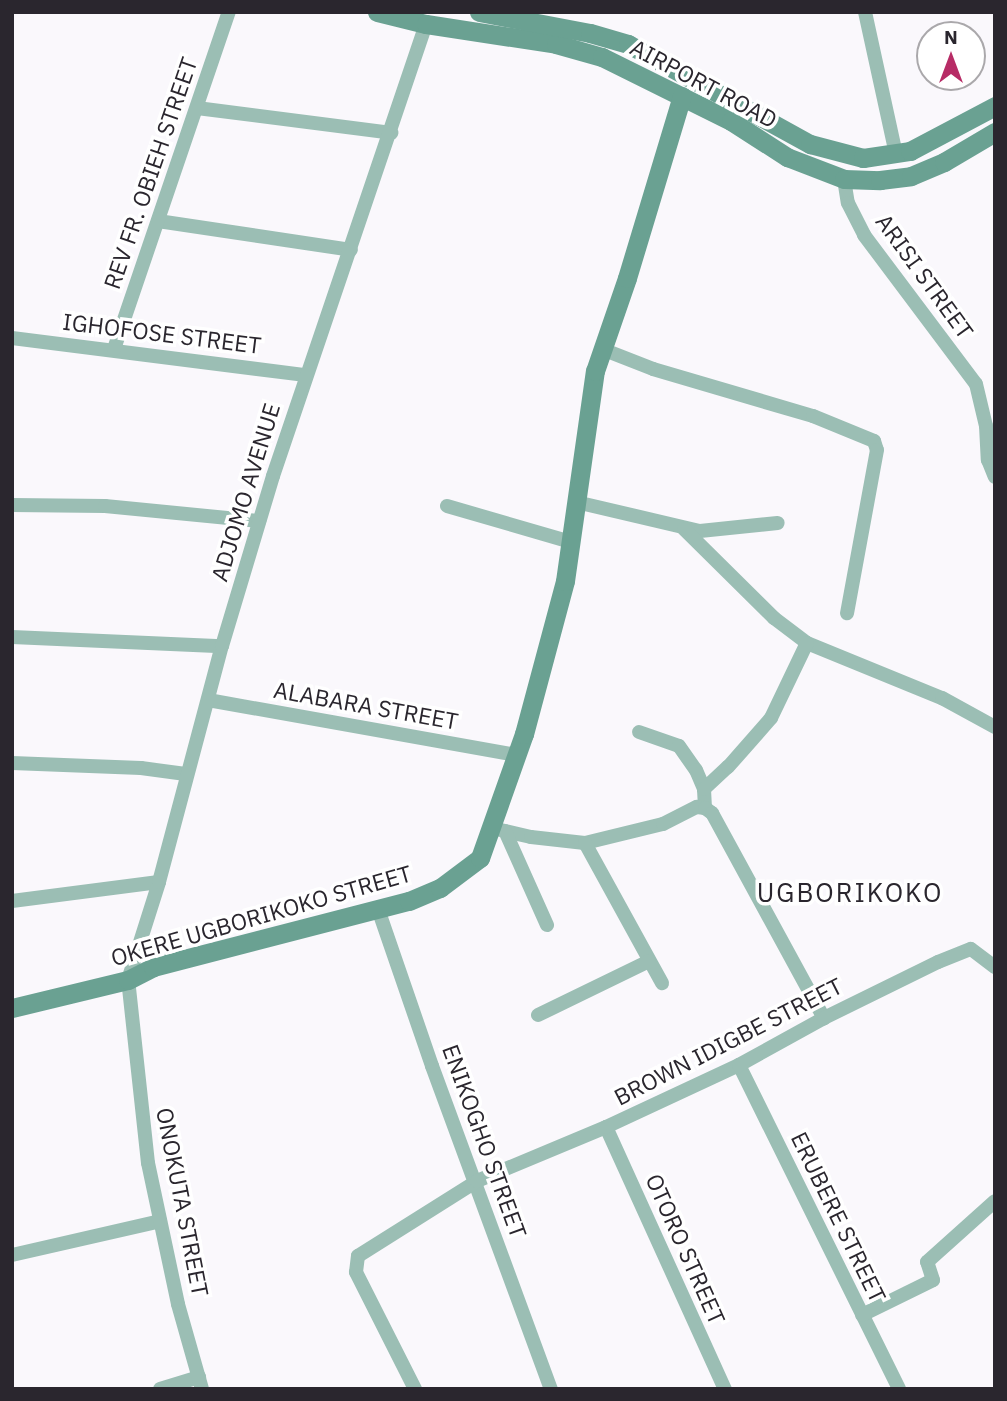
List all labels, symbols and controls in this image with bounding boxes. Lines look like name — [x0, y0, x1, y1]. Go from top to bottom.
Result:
north arrow — [916, 21, 986, 91]
text: N — [944, 25, 958, 49]
street label: AIRPORT ROAD — [626, 33, 782, 133]
street label: REV FR. OBIEH STREET — [97, 54, 203, 292]
street label: ARISI STREET — [870, 208, 980, 344]
street label: IGHOFOSE STREET — [61, 307, 263, 359]
street label: ADJOMO AVENUE — [205, 400, 285, 584]
street label: ALABARA STREET — [272, 675, 460, 735]
street label: OKERE UGBORIKOKO STREET — [107, 859, 415, 971]
district label: UGBORIKOKO — [758, 877, 942, 909]
street label: BROWN IDIGBE STREET — [609, 971, 847, 1111]
street label: ENIKOGHO STREET — [437, 1040, 533, 1242]
street label: ONOKUTA STREET — [151, 1105, 215, 1299]
street label: ERUBERE STREET — [786, 1127, 892, 1307]
street label: OTORO STREET — [640, 1169, 732, 1329]

